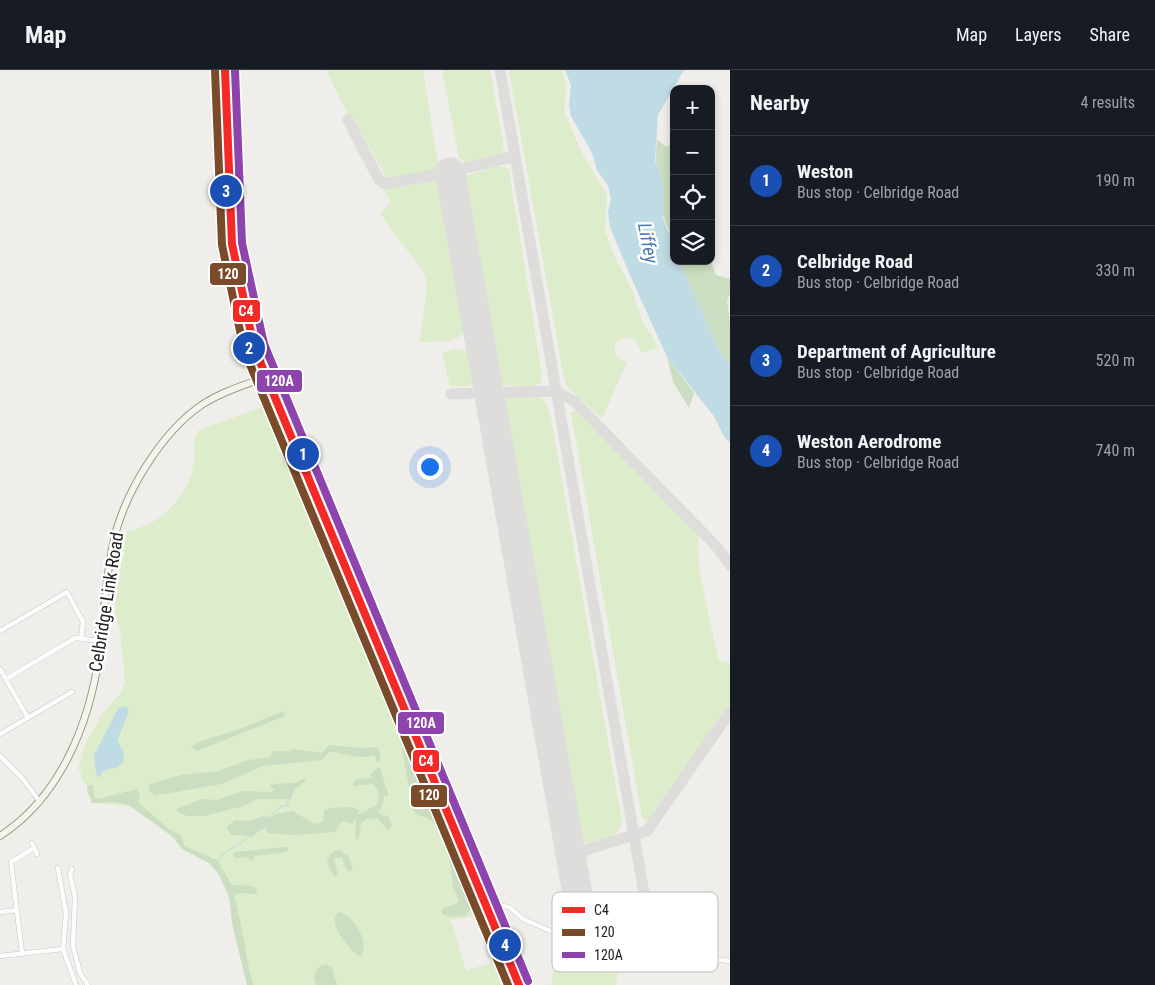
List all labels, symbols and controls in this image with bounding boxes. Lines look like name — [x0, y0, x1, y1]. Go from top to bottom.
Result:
text: Map — [25, 21, 66, 49]
text: Map — [956, 24, 987, 45]
text: Layers — [1015, 24, 1062, 45]
text: Share — [1090, 24, 1130, 45]
map controls — [670, 85, 715, 265]
button: + — [670, 85, 715, 130]
text: Nearby — [750, 91, 809, 115]
text: 4 results — [1080, 93, 1135, 112]
button: − — [670, 130, 715, 175]
text: Weston — [797, 160, 853, 183]
text: 1 — [762, 171, 770, 190]
text: 190 m — [1096, 171, 1135, 190]
pin: 3 — [210, 172, 242, 210]
button: locate — [670, 175, 715, 220]
text: Bus stop · Celbridge Road — [797, 183, 959, 202]
button: layers — [670, 220, 715, 265]
water label: Liffey — [633, 221, 663, 266]
text: Celbridge Road — [797, 250, 913, 273]
text: 2 — [762, 261, 770, 280]
text: 330 m — [1096, 261, 1135, 280]
line badge: 120 — [209, 262, 247, 286]
text: 120 — [217, 266, 239, 282]
text: Bus stop · Celbridge Road — [797, 273, 959, 292]
line badge: C4 — [232, 299, 261, 323]
text: C4 — [238, 303, 254, 319]
pin: 2 — [233, 329, 265, 367]
text: Department of Agriculture — [797, 340, 996, 363]
text: 3 — [762, 351, 770, 370]
text: 520 m — [1096, 351, 1135, 370]
text: Bus stop · Celbridge Road — [797, 363, 959, 382]
line badge: 120A — [256, 369, 303, 393]
text: 120A — [264, 373, 294, 389]
text: Weston Aerodrome — [797, 430, 941, 453]
pin: 1 — [287, 435, 319, 473]
text: 4 — [762, 441, 770, 460]
text: 740 m — [1096, 441, 1135, 460]
text: Bus stop · Celbridge Road — [797, 453, 959, 472]
your location — [417, 454, 443, 480]
street label: Celbridge Link Road — [85, 531, 127, 673]
line badge: 120A — [397, 711, 445, 735]
text: 120A — [406, 715, 436, 731]
line badge: C4 — [412, 749, 440, 773]
text: C4 — [418, 753, 434, 769]
line badge: 120 — [410, 784, 448, 808]
text: 120 — [418, 787, 440, 803]
legend — [552, 892, 718, 972]
text: C4 — [594, 902, 609, 918]
text: 120 — [594, 924, 615, 940]
pin: 4 — [489, 926, 521, 964]
text: 120A — [594, 947, 623, 963]

